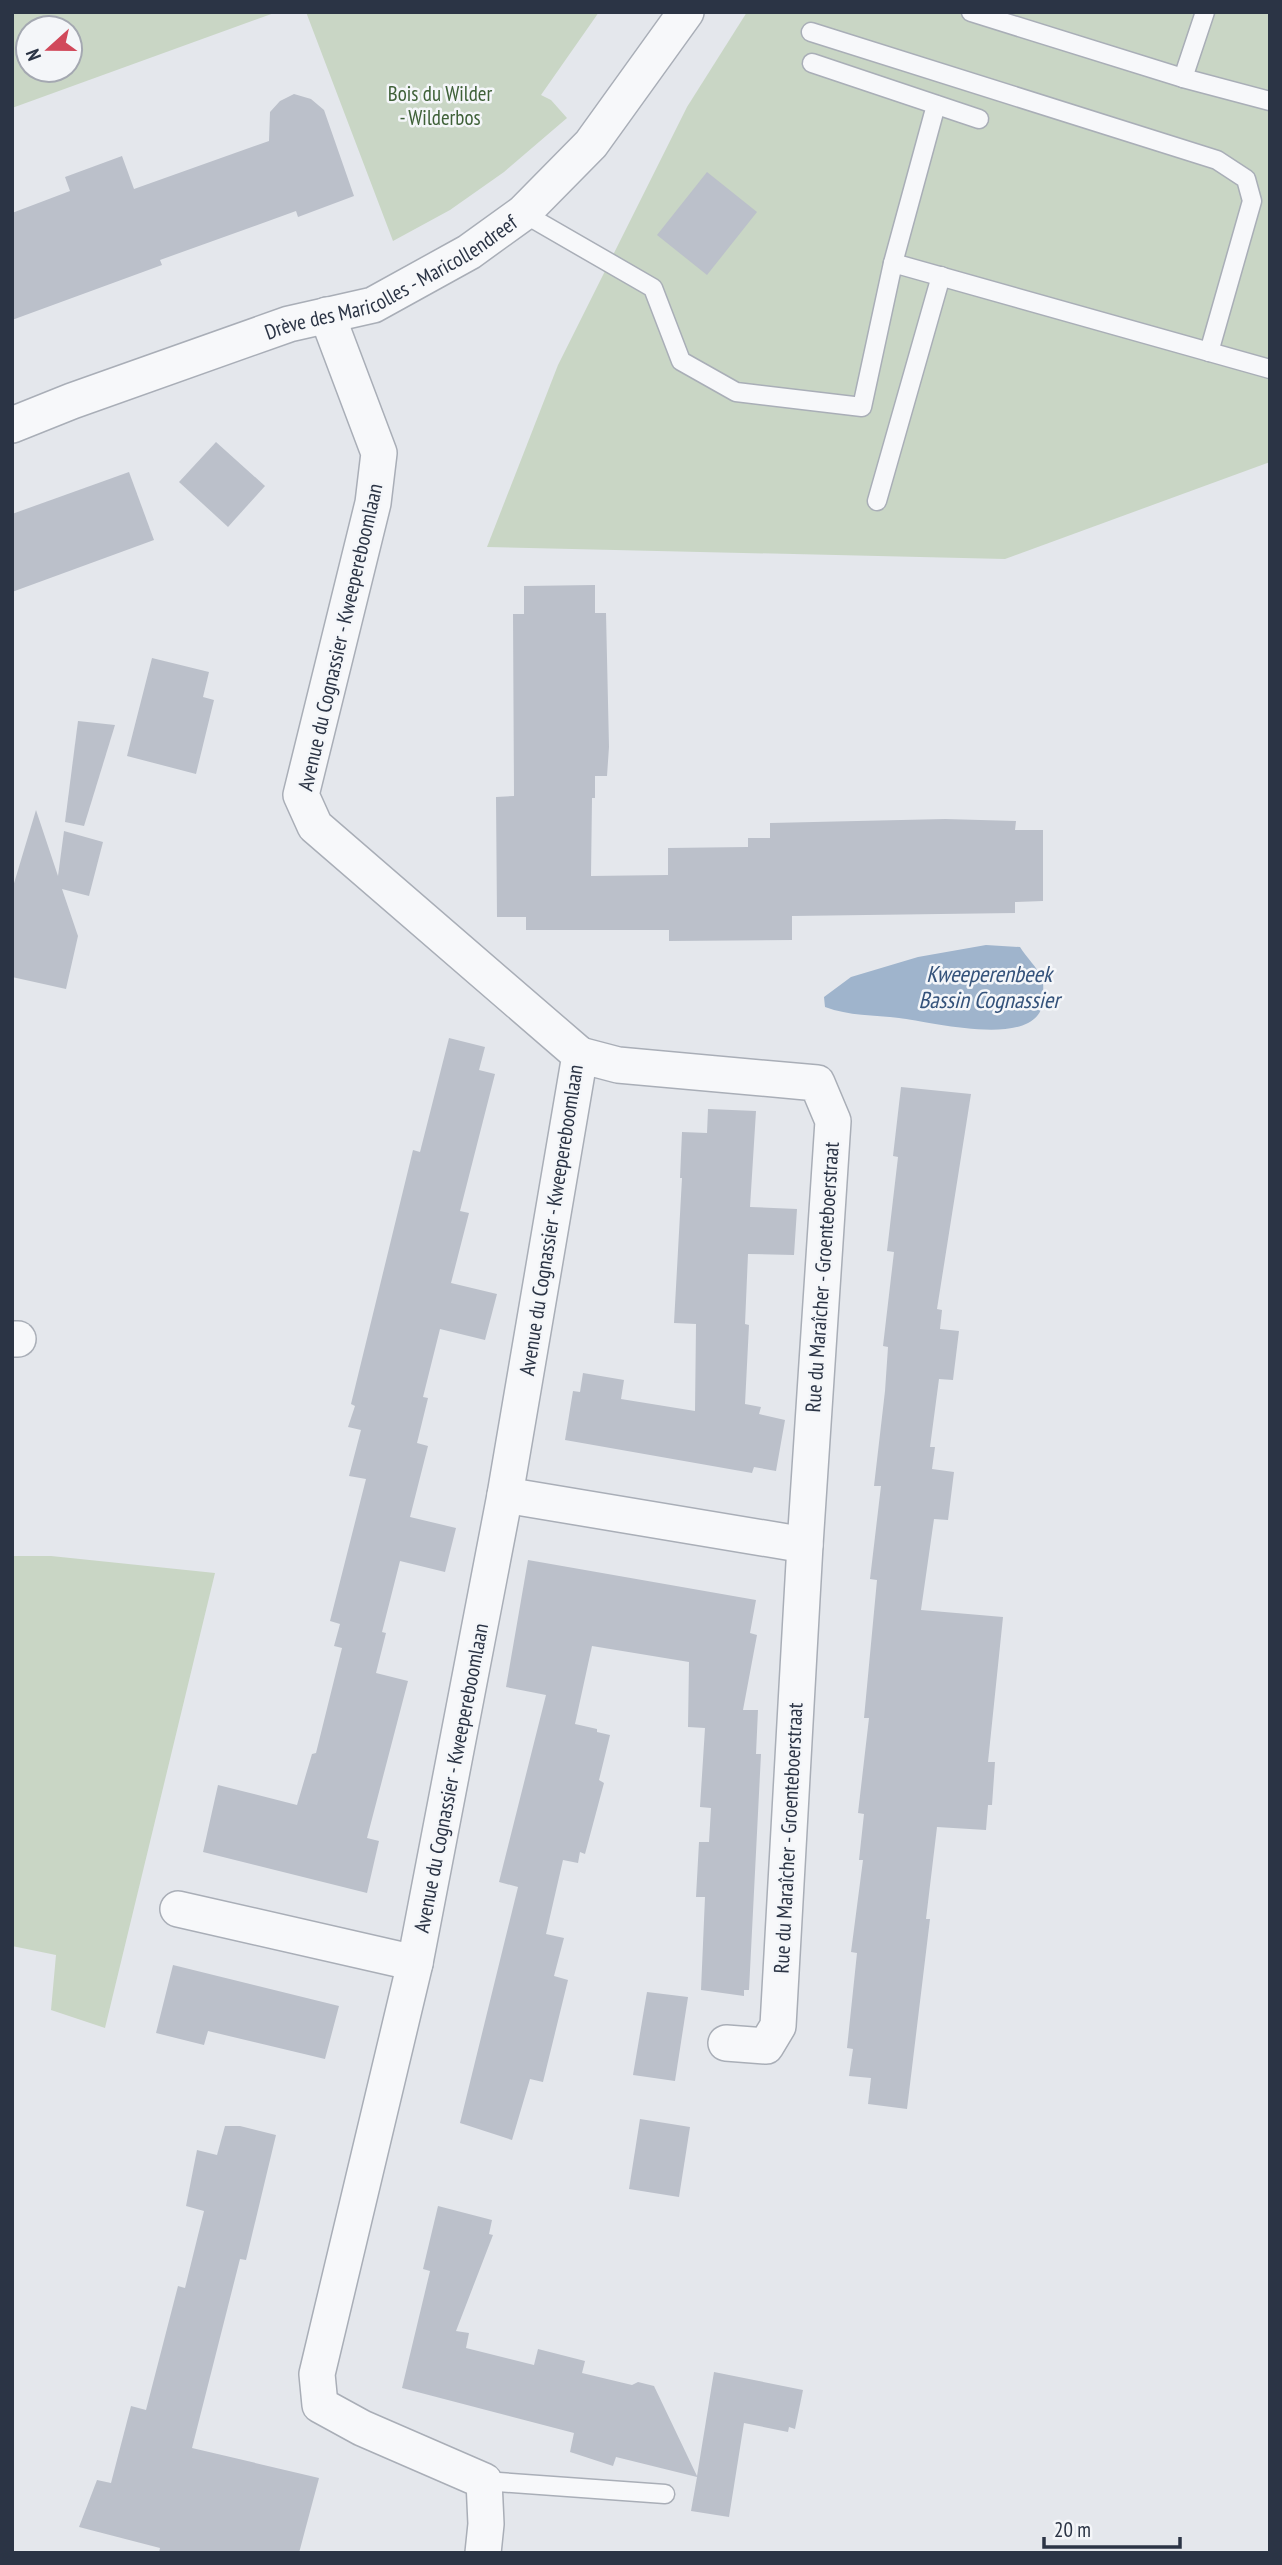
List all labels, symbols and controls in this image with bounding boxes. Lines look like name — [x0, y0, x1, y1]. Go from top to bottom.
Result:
north arrow — [14, 14, 84, 84]
text: N — [20, 46, 46, 64]
park label: Bois du Wilder - Wilderbos — [388, 80, 492, 131]
street label: Drève des Maricolles - Maricollendreef — [261, 208, 523, 345]
street label: Avenue du Cognassier - Kweepereboomlaan — [291, 481, 389, 793]
water label: Kweeperenbeek Bassin Cognassier — [919, 959, 1063, 1014]
street label: Avenue du Cognassier - Kweepereboomlaan — [513, 1063, 589, 1377]
street label: Rue du Maraîcher - Groenteboerstraat — [799, 1141, 845, 1413]
street label: Avenue du Cognassier - Kweepereboomlaan — [408, 1621, 494, 1935]
street label: Rue du Maraîcher - Groenteboerstraat — [767, 1702, 809, 1974]
scale bar — [1044, 2506, 1180, 2550]
text: 20 m — [1054, 2516, 1091, 2543]

